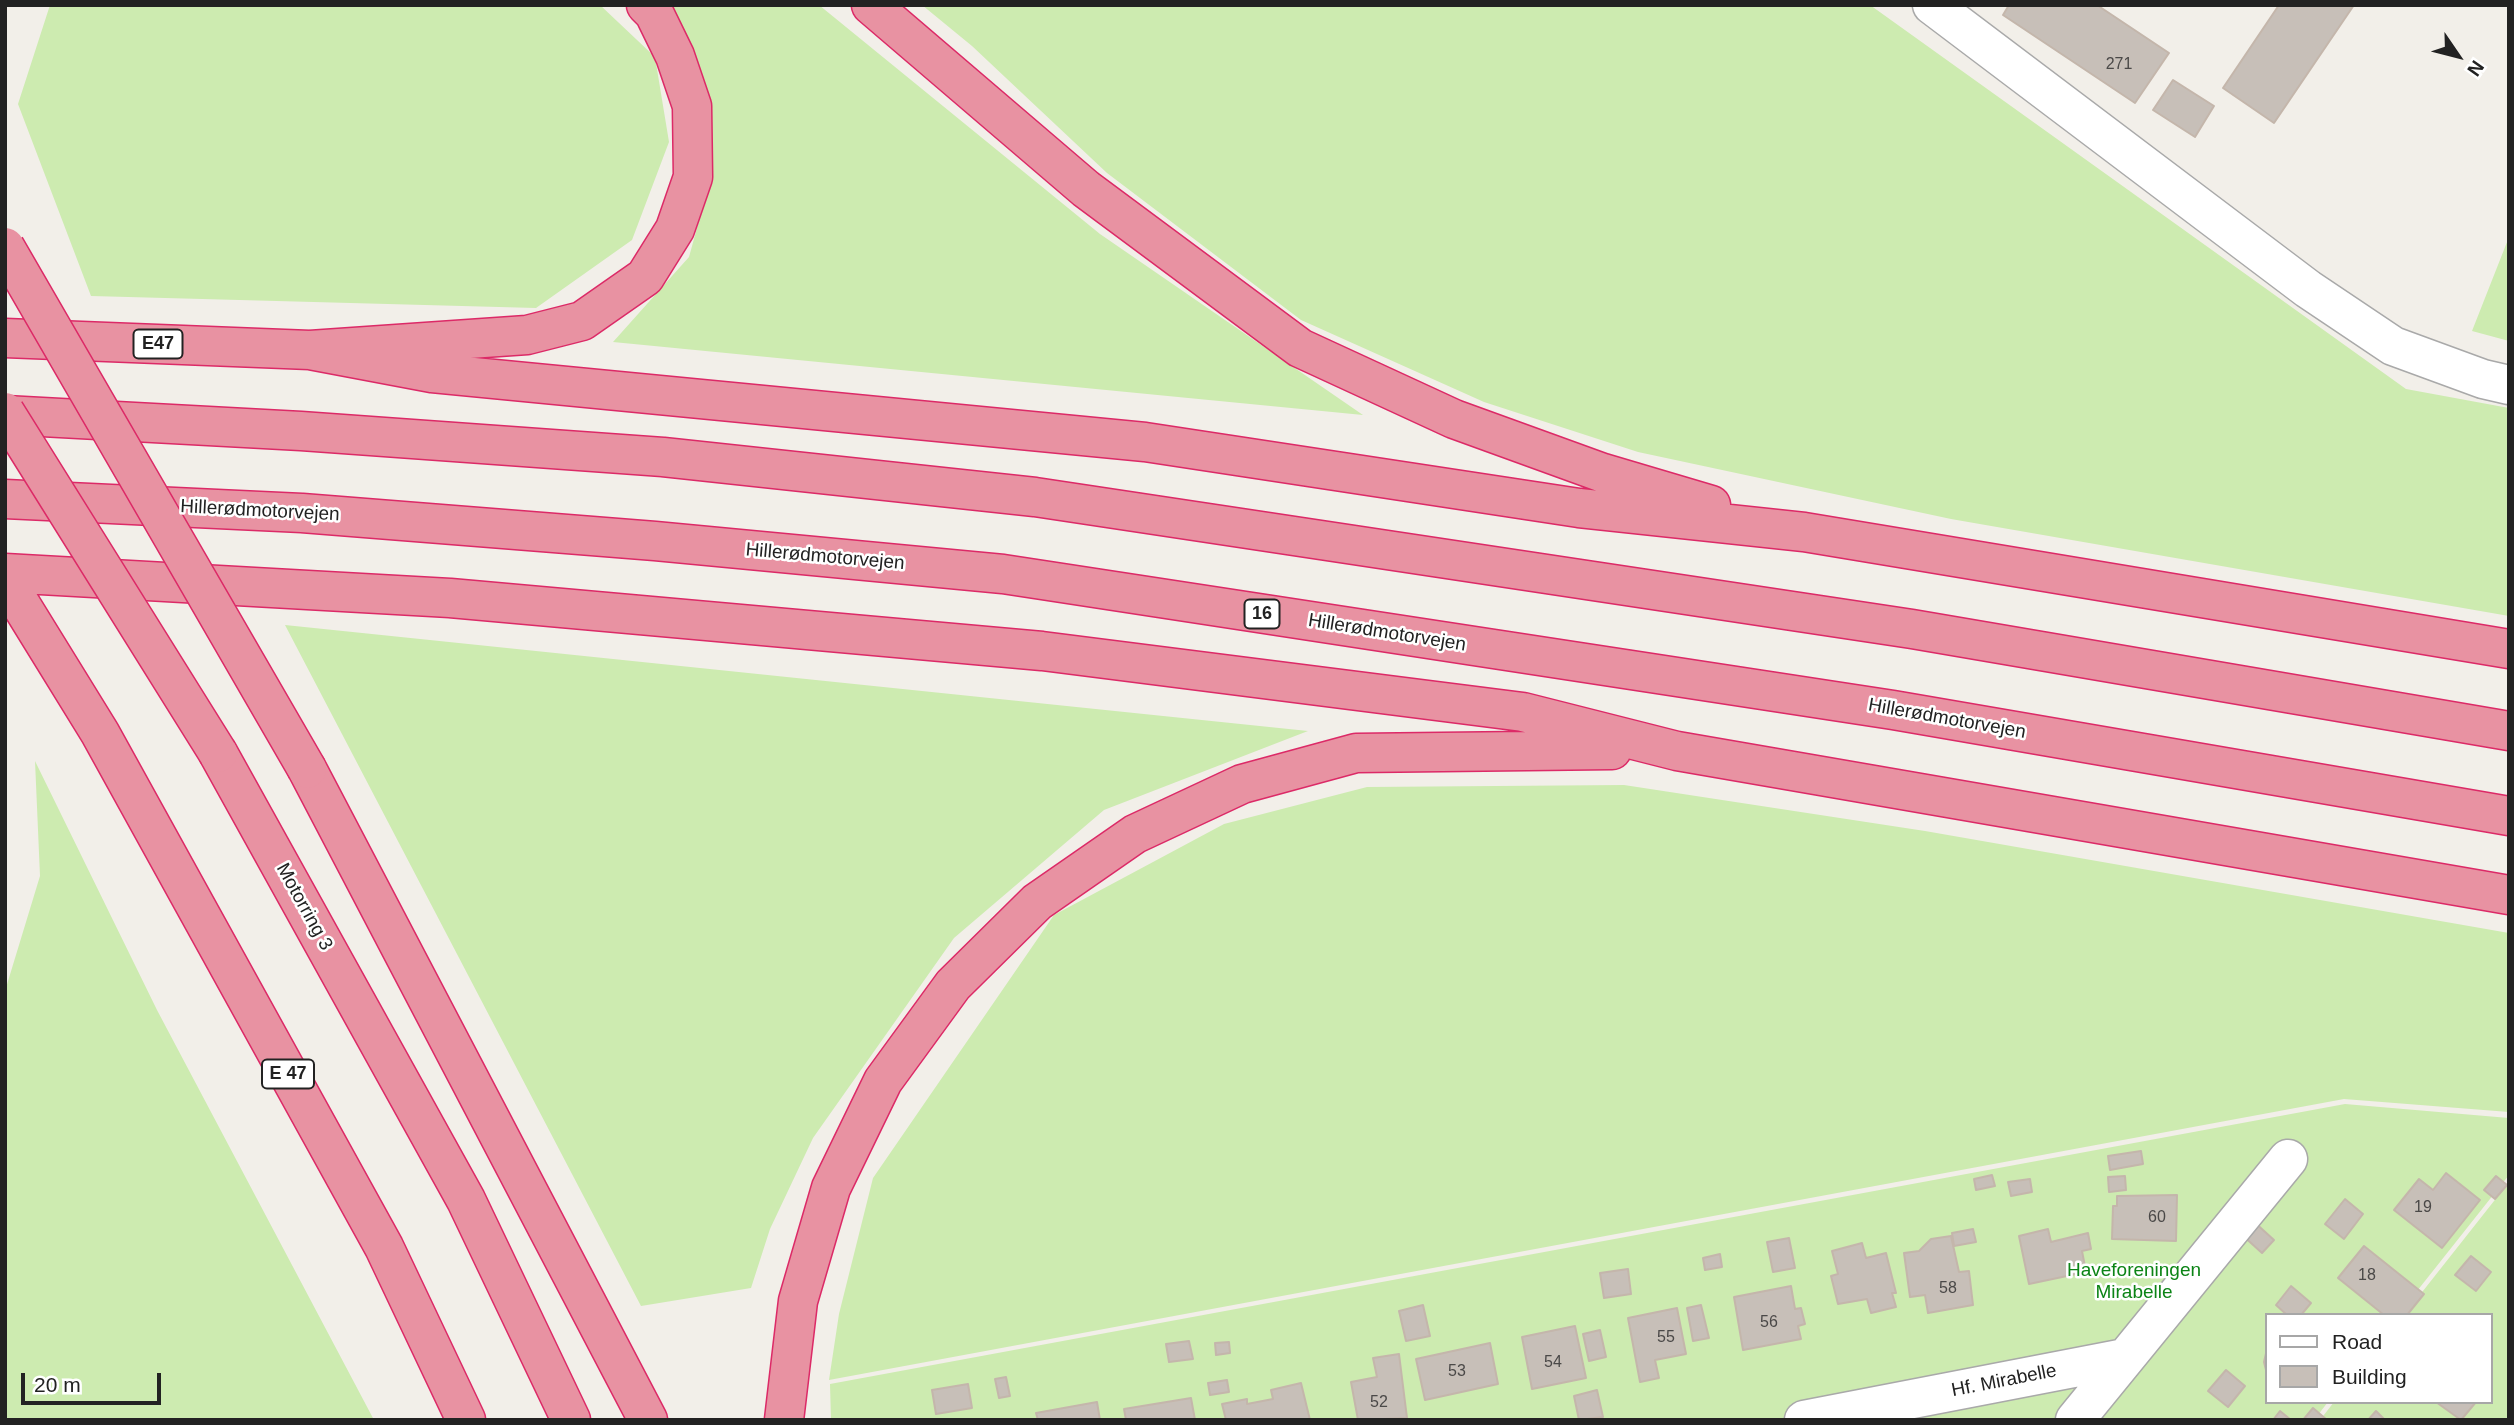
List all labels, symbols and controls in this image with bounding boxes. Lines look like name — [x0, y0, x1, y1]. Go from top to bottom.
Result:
north arrow — [2423, 21, 2493, 91]
house number: 271 — [2106, 55, 2132, 75]
text: N — [2463, 57, 2488, 80]
road number: E47 — [134, 330, 182, 358]
street label: Hillerødmotorvejen — [180, 495, 340, 527]
street label: Hillerødmotorvejen — [745, 539, 905, 575]
road number: 16 — [1244, 600, 1280, 628]
street label: Hillerødmotorvejen — [1306, 609, 1468, 657]
street label: Hillerødmotorvejen — [1867, 694, 2027, 744]
street label: Motorring 3 — [271, 859, 337, 955]
road number: E 47 — [262, 1059, 314, 1088]
house number: 19 — [2414, 1198, 2432, 1218]
house number: 60 — [2148, 1208, 2166, 1228]
park label: Haveforeningen Mirabelle — [2067, 1260, 2201, 1304]
house number: 18 — [2358, 1266, 2376, 1286]
house number: 58 — [1939, 1279, 1957, 1299]
house number: 56 — [1760, 1313, 1778, 1333]
legend — [2266, 1313, 2493, 1404]
house number: 55 — [1657, 1328, 1675, 1348]
text: Road — [2332, 1330, 2382, 1353]
house number: 54 — [1544, 1353, 1562, 1373]
scale bar — [24, 1358, 164, 1402]
street label: Hf. Mirabelle — [1949, 1360, 2059, 1402]
house number: 53 — [1448, 1362, 1466, 1382]
text: Building — [2332, 1365, 2407, 1388]
text: 20 m — [34, 1373, 81, 1396]
house number: 52 — [1370, 1393, 1388, 1413]

